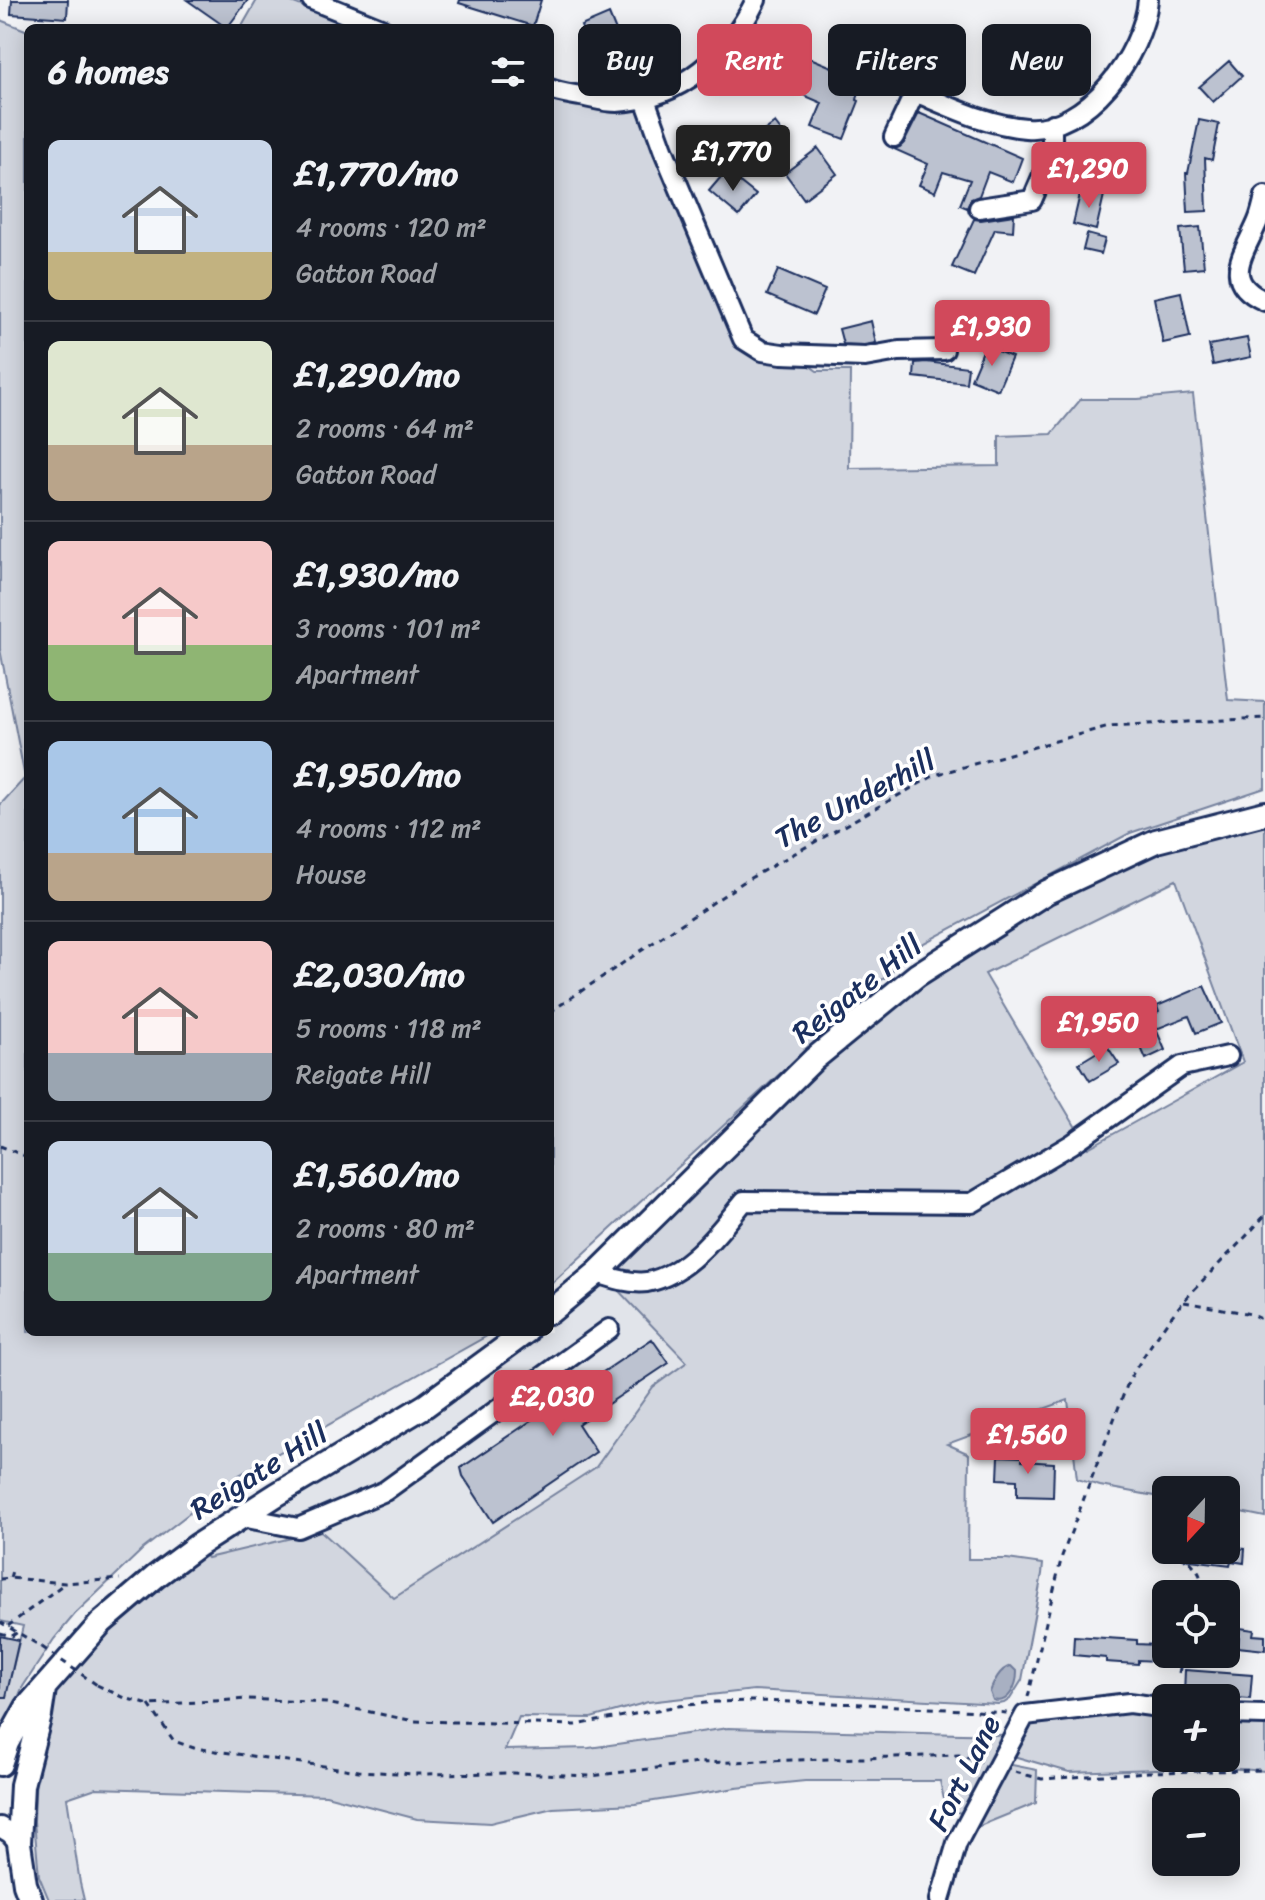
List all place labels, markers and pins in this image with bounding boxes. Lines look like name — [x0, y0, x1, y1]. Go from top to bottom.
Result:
pin: £1,770 — [668, 125, 798, 193]
pin: £1,290 — [1024, 142, 1154, 210]
pin: £1,930 — [927, 300, 1057, 368]
pin: £1,950 — [1034, 996, 1164, 1064]
pin: £2,030 — [488, 1370, 618, 1438]
pin: £1,560 — [963, 1408, 1093, 1476]

